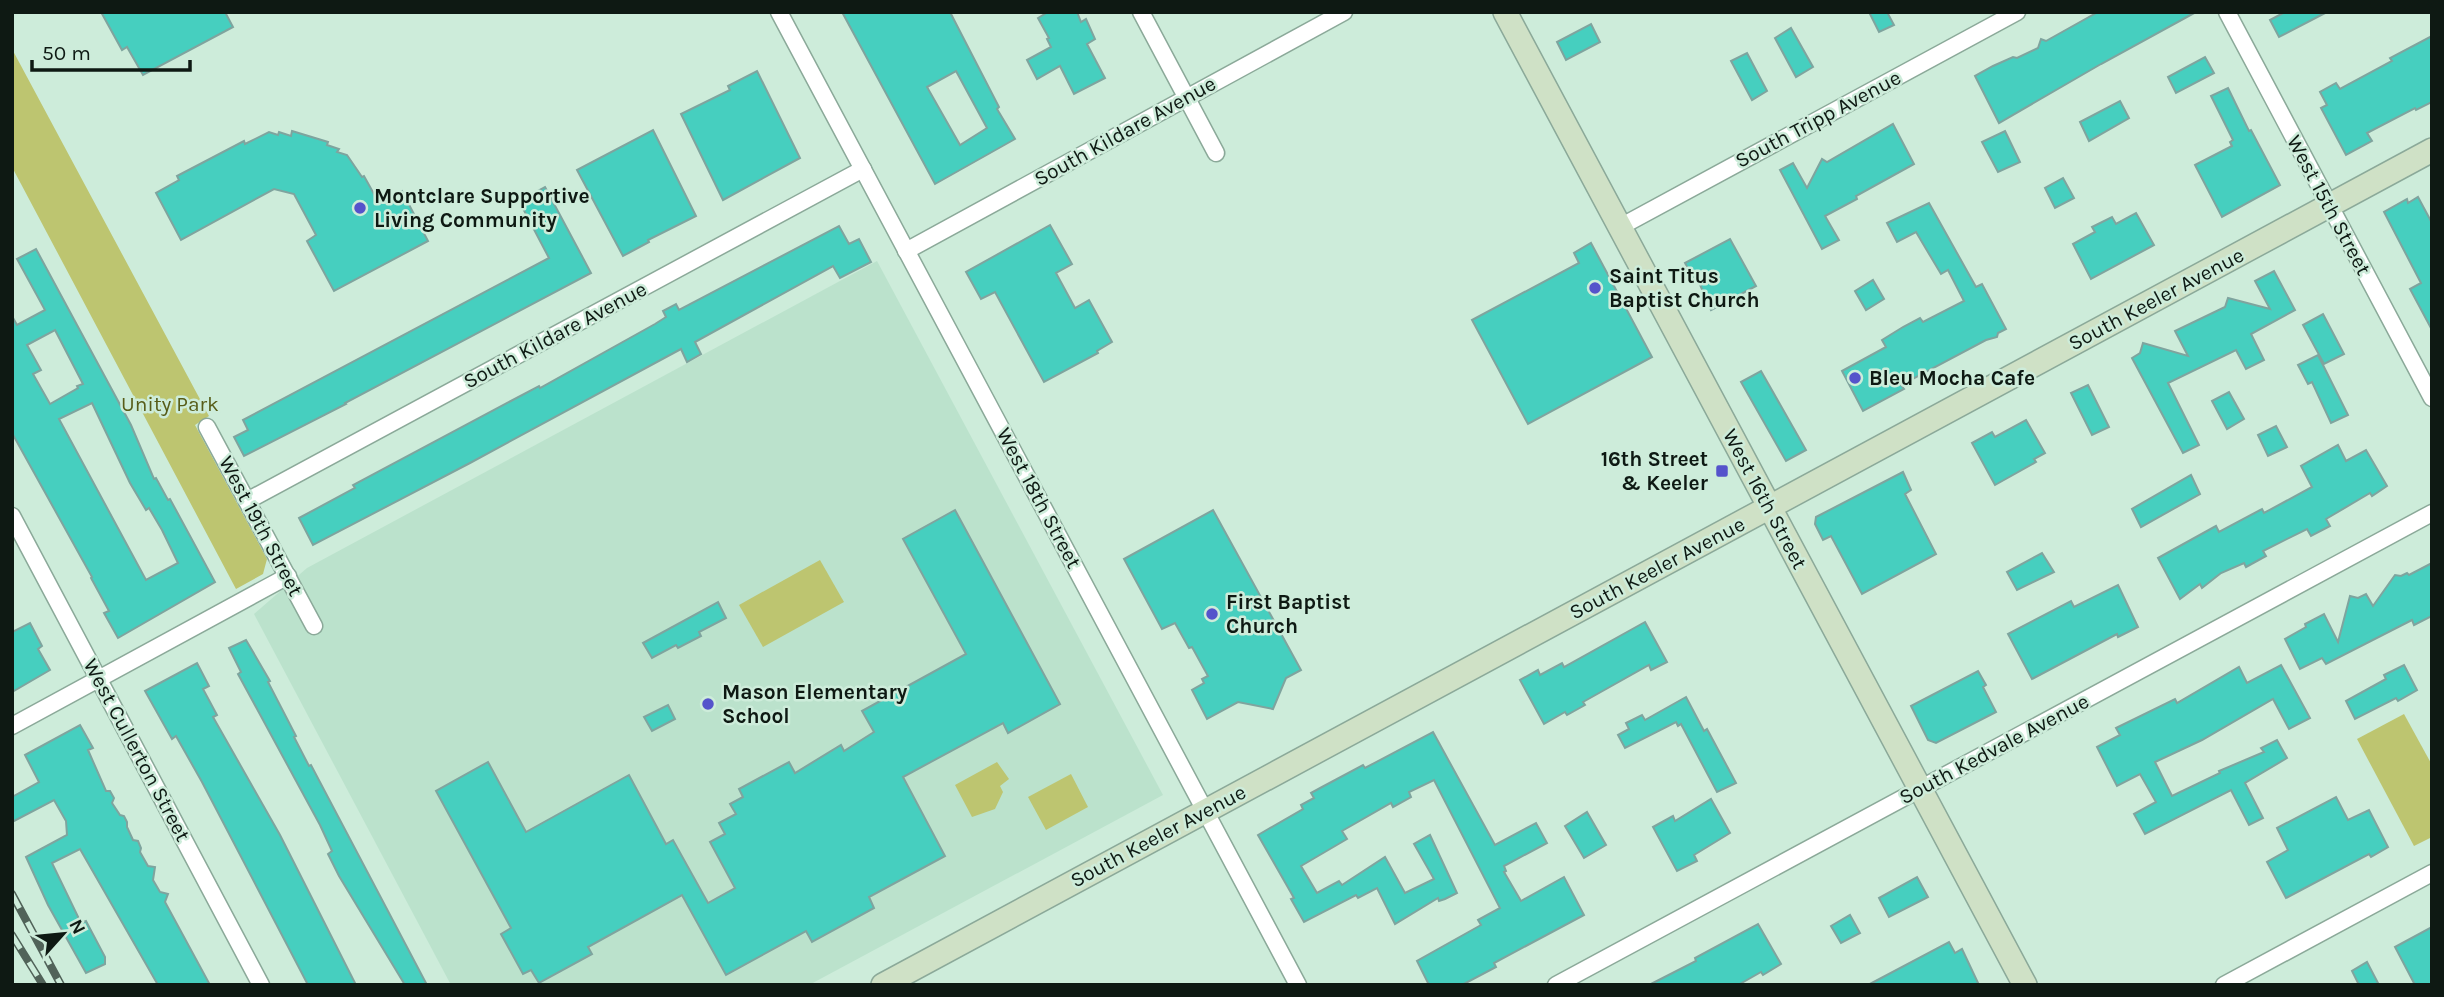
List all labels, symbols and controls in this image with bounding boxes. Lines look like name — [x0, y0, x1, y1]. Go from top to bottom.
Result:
scale bar — [32, 28, 189, 72]
text: 50 m — [42, 41, 91, 65]
street label: South Tripp Avenue — [1731, 65, 1905, 173]
street label: South Kildare Avenue — [1030, 71, 1220, 191]
street label: West 15th Street — [2282, 131, 2376, 279]
place label: Montclare Supportive Living Community — [374, 184, 590, 232]
marker: Montclare Supportive Living Community — [352, 200, 368, 216]
street label: South Keeler Avenue — [2064, 243, 2248, 355]
place label: Saint Titus Baptist Church — [1609, 264, 1760, 312]
street label: South Kildare Avenue — [459, 277, 651, 393]
marker: Saint Titus Baptist Church — [1587, 280, 1603, 296]
place label: Bleu Mocha Cafe — [1869, 366, 2035, 390]
marker: Bleu Mocha Cafe — [1847, 370, 1863, 386]
park label: Unity Park — [121, 392, 219, 416]
street label: West 18th Street — [992, 424, 1086, 573]
street label: West 16th Street — [1718, 425, 1812, 573]
place label: 16th Street & Keeler — [1601, 447, 1709, 495]
street label: West 19th Street — [214, 452, 308, 600]
marker: 16th Street & Keeler — [1714, 463, 1730, 479]
street label: South Keeler Avenue — [1565, 512, 1749, 624]
place label: First Baptist Church — [1226, 590, 1351, 638]
marker: First Baptist Church — [1204, 606, 1220, 622]
street label: West Cullerton Street — [79, 655, 195, 845]
place label: Mason Elementary School — [722, 680, 908, 728]
street label: South Kedvale Avenue — [1895, 689, 2093, 809]
marker: Mason Elementary School — [700, 696, 716, 712]
street label: South Keeler Avenue — [1066, 780, 1250, 892]
north arrow — [28, 899, 98, 969]
text: N — [64, 916, 90, 938]

